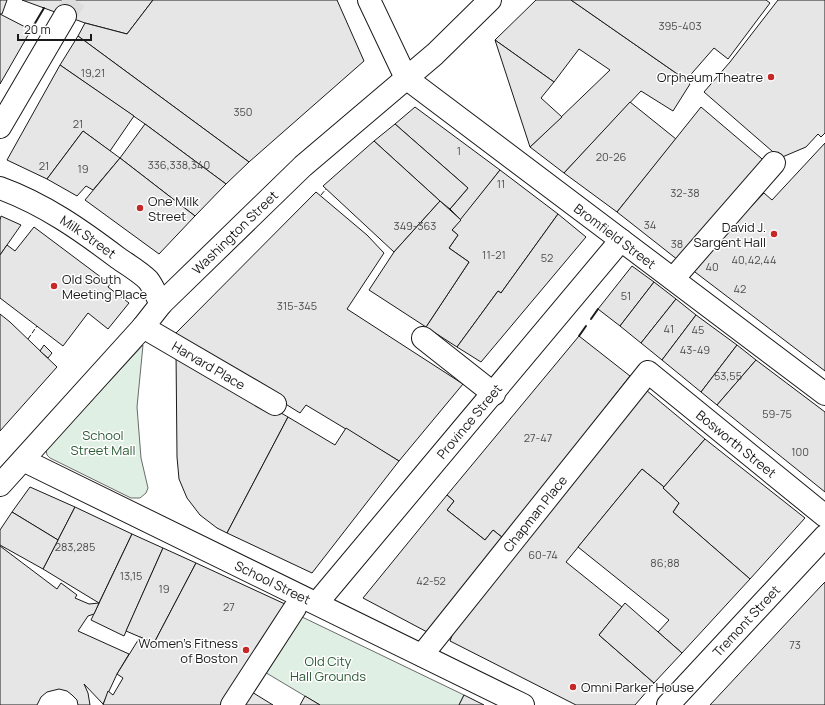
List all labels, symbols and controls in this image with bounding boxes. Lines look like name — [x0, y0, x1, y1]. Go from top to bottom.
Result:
scale bar — [18, 16, 91, 42]
house number: 395-403 — [658, 18, 702, 33]
text: 20 m — [24, 21, 51, 38]
house number: 19,21 — [81, 65, 105, 80]
place label: Orpheum Theatre — [657, 68, 763, 86]
marker: Orpheum Theatre — [766, 72, 776, 82]
house number: 350 — [233, 104, 253, 119]
house number: 21 — [73, 116, 83, 131]
house number: 1 — [457, 143, 461, 158]
house number: 20-26 — [596, 149, 627, 164]
house number: 336,338,340 — [148, 157, 210, 172]
house number: 21 — [39, 158, 49, 173]
house number: 19 — [77, 161, 89, 176]
house number: 11 — [497, 176, 505, 191]
house number: 32-38 — [670, 185, 700, 200]
street label: Washington Street — [188, 186, 282, 278]
place label: One Milk Street — [148, 192, 199, 225]
street label: Bromfield Street — [570, 199, 660, 273]
marker: One Milk Street — [135, 203, 145, 213]
street label: Milk Street — [57, 211, 120, 262]
house number: 34 — [644, 217, 656, 232]
house number: 349-363 — [394, 218, 436, 233]
place label: David J. Sargent Hall — [694, 218, 766, 251]
marker: David J. Sargent Hall — [769, 229, 779, 239]
house number: 38 — [671, 236, 683, 251]
house number: 11-21 — [482, 247, 506, 262]
house number: 52 — [541, 250, 553, 265]
house number: 40,42,44 — [732, 252, 776, 267]
house number: 40 — [705, 259, 719, 274]
place label: Old South Meeting Place — [62, 270, 147, 303]
marker: Old South Meeting Place — [49, 281, 59, 291]
house number: 42 — [734, 281, 746, 296]
house number: 51 — [621, 288, 631, 303]
house number: 315-345 — [277, 298, 317, 313]
house number: 41 — [664, 321, 674, 336]
house number: 45 — [692, 322, 704, 337]
street label: Harvard Place — [169, 337, 249, 394]
house number: 43-49 — [680, 342, 710, 357]
house number: 53,55 — [714, 368, 742, 383]
street label: Province Street — [433, 380, 506, 463]
street label: Bosworth Street — [693, 406, 780, 482]
house number: 59-75 — [762, 406, 792, 421]
park label: School Street Mall — [70, 426, 136, 459]
house number: 27-47 — [524, 430, 552, 445]
house number: 100 — [791, 444, 809, 459]
street label: Chapman Place — [499, 471, 571, 556]
house number: 283,285 — [55, 539, 95, 554]
house number: 60-74 — [528, 547, 558, 562]
house number: 86;88 — [650, 555, 680, 570]
street label: School Street — [232, 556, 314, 609]
house number: 13,15 — [120, 568, 142, 583]
house number: 42-52 — [416, 573, 446, 588]
house number: 19 — [158, 581, 170, 596]
street label: Tremont Street — [709, 581, 784, 660]
house number: 27 — [223, 599, 235, 614]
place label: Women's Fitness of Boston — [138, 634, 238, 667]
house number: 73 — [789, 637, 801, 652]
marker: Women's Fitness of Boston — [241, 645, 251, 655]
park label: Old City Hall Grounds — [290, 652, 366, 685]
place label: Omni Parker House — [581, 678, 695, 696]
marker: Omni Parker House — [568, 682, 578, 692]

